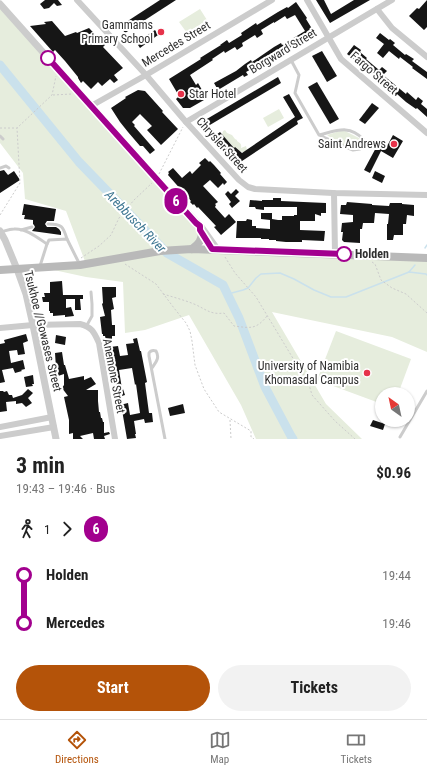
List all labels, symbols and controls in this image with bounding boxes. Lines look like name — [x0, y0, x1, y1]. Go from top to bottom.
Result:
place label: Gammams Primary School — [81, 18, 153, 46]
street label: Mercedes Street — [139, 18, 213, 70]
street label: Borgward Street — [247, 25, 320, 77]
marker: Gammams Primary School — [156, 27, 166, 37]
street label: Fargo Street — [348, 49, 401, 97]
unlabelled marker — [40, 50, 56, 66]
place label: Star Hotel — [189, 87, 236, 101]
marker: Star Hotel — [176, 89, 186, 99]
street label: Chrysler Street — [193, 114, 251, 176]
place label: Saint Andrews — [318, 137, 386, 151]
marker: Saint Andrews — [389, 139, 399, 149]
water label: Arebbusch River — [102, 186, 170, 256]
line badge: 6 — [163, 188, 189, 214]
text: 6 — [172, 193, 180, 209]
marker: Holden — [336, 246, 352, 262]
place label: Holden — [355, 247, 389, 261]
street label: Tsukhoe //Gowases Street — [21, 269, 65, 393]
street label: Anemone Street — [100, 337, 128, 415]
place label: University of Namibia Khomasdal Campus — [258, 359, 359, 387]
marker: University of Namibia Khomasdal Campus — [362, 368, 372, 378]
north arrow — [375, 387, 415, 427]
map controls — [375, 387, 415, 427]
text: 3 min — [16, 453, 65, 478]
text: $0.96 — [376, 464, 411, 482]
text: 19:43 – 19:46 · Bus — [16, 481, 115, 496]
icon: walk — [16, 518, 38, 540]
icon: forward — [56, 518, 78, 540]
text: 6 — [92, 521, 100, 537]
text: 1 — [44, 522, 50, 537]
text: Holden — [46, 566, 88, 584]
text: 19:44 — [382, 568, 411, 583]
text: Mercedes — [46, 614, 105, 632]
text: 19:46 — [382, 616, 411, 631]
button: Start — [16, 665, 210, 711]
button: Tickets — [218, 665, 411, 711]
tab: Directions — [55, 729, 99, 766]
tab: Map — [209, 729, 231, 766]
tab: Tickets — [340, 729, 372, 766]

